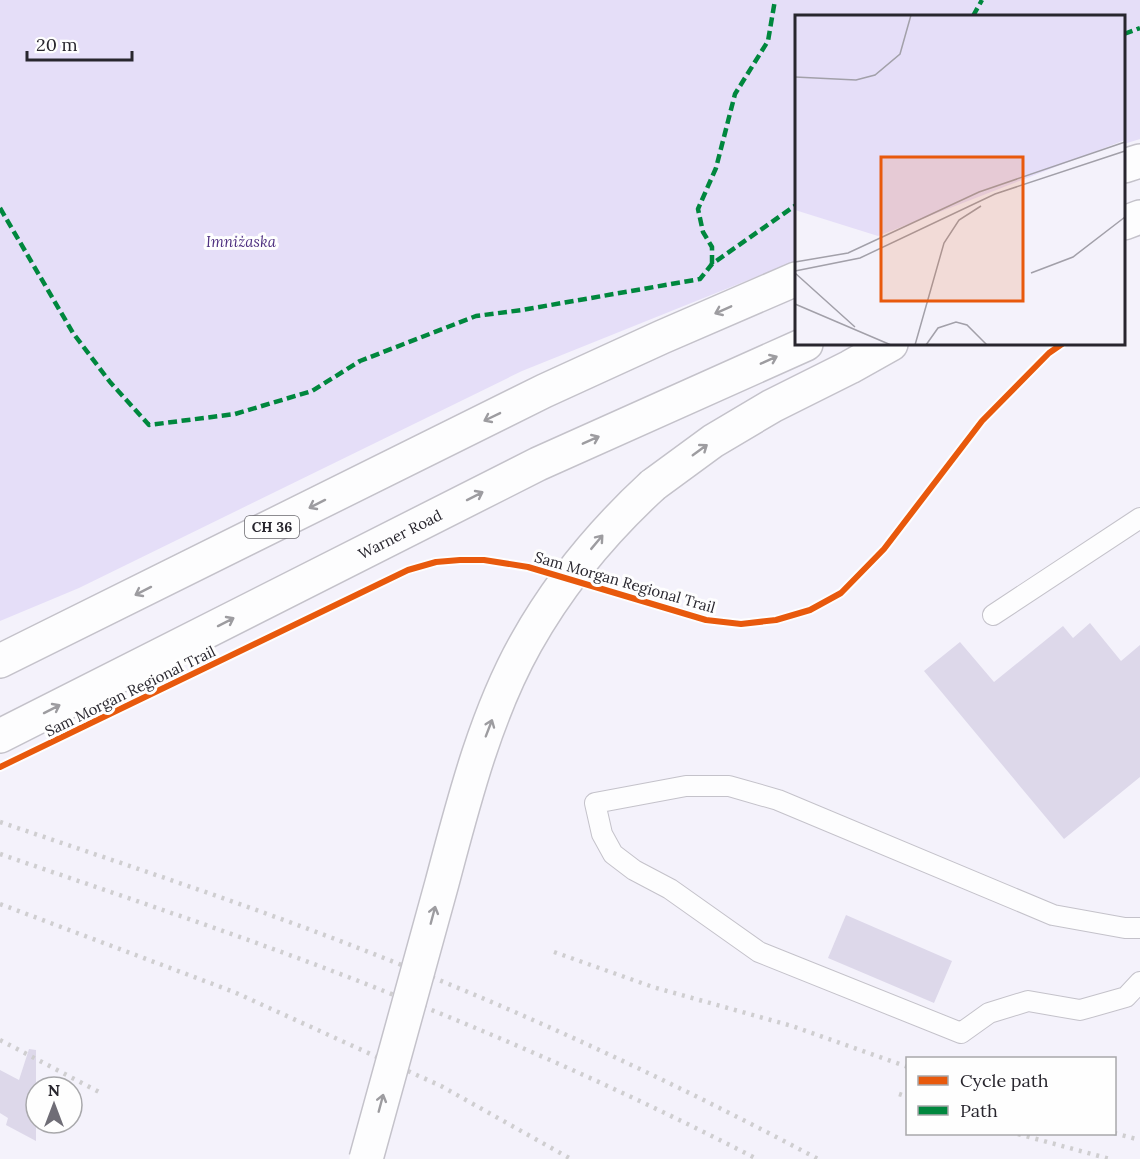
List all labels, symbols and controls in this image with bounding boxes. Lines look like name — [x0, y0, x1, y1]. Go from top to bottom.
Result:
inset map — [795, 15, 1125, 345]
scale bar — [27, 24, 132, 62]
text: 20 m — [36, 33, 78, 56]
park label: Imniżaska — [206, 232, 277, 251]
one-way arrow — [715, 305, 733, 316]
one-way arrow — [760, 353, 778, 365]
one-way arrow — [483, 412, 501, 424]
one-way arrow — [582, 434, 600, 445]
one-way arrow — [692, 444, 708, 456]
one-way arrow — [466, 490, 484, 501]
one-way arrow — [309, 499, 327, 510]
street label: Warner Road — [355, 505, 445, 563]
road number: CH 36 — [245, 516, 299, 538]
one-way arrow — [590, 535, 604, 550]
street label: Sam Morgan Regional Trail — [532, 547, 718, 617]
one-way arrow — [134, 586, 152, 598]
one-way arrow — [217, 615, 235, 627]
street label: Sam Morgan Regional Trail — [42, 641, 218, 741]
one-way arrow — [43, 703, 61, 715]
one-way arrow — [484, 719, 495, 738]
one-way arrow — [428, 905, 439, 924]
legend — [906, 1057, 1116, 1135]
text: Cycle path — [960, 1069, 1049, 1092]
north arrow — [24, 1075, 84, 1135]
text: N — [48, 1080, 60, 1100]
one-way arrow — [376, 1093, 388, 1112]
text: Path — [960, 1099, 998, 1122]

